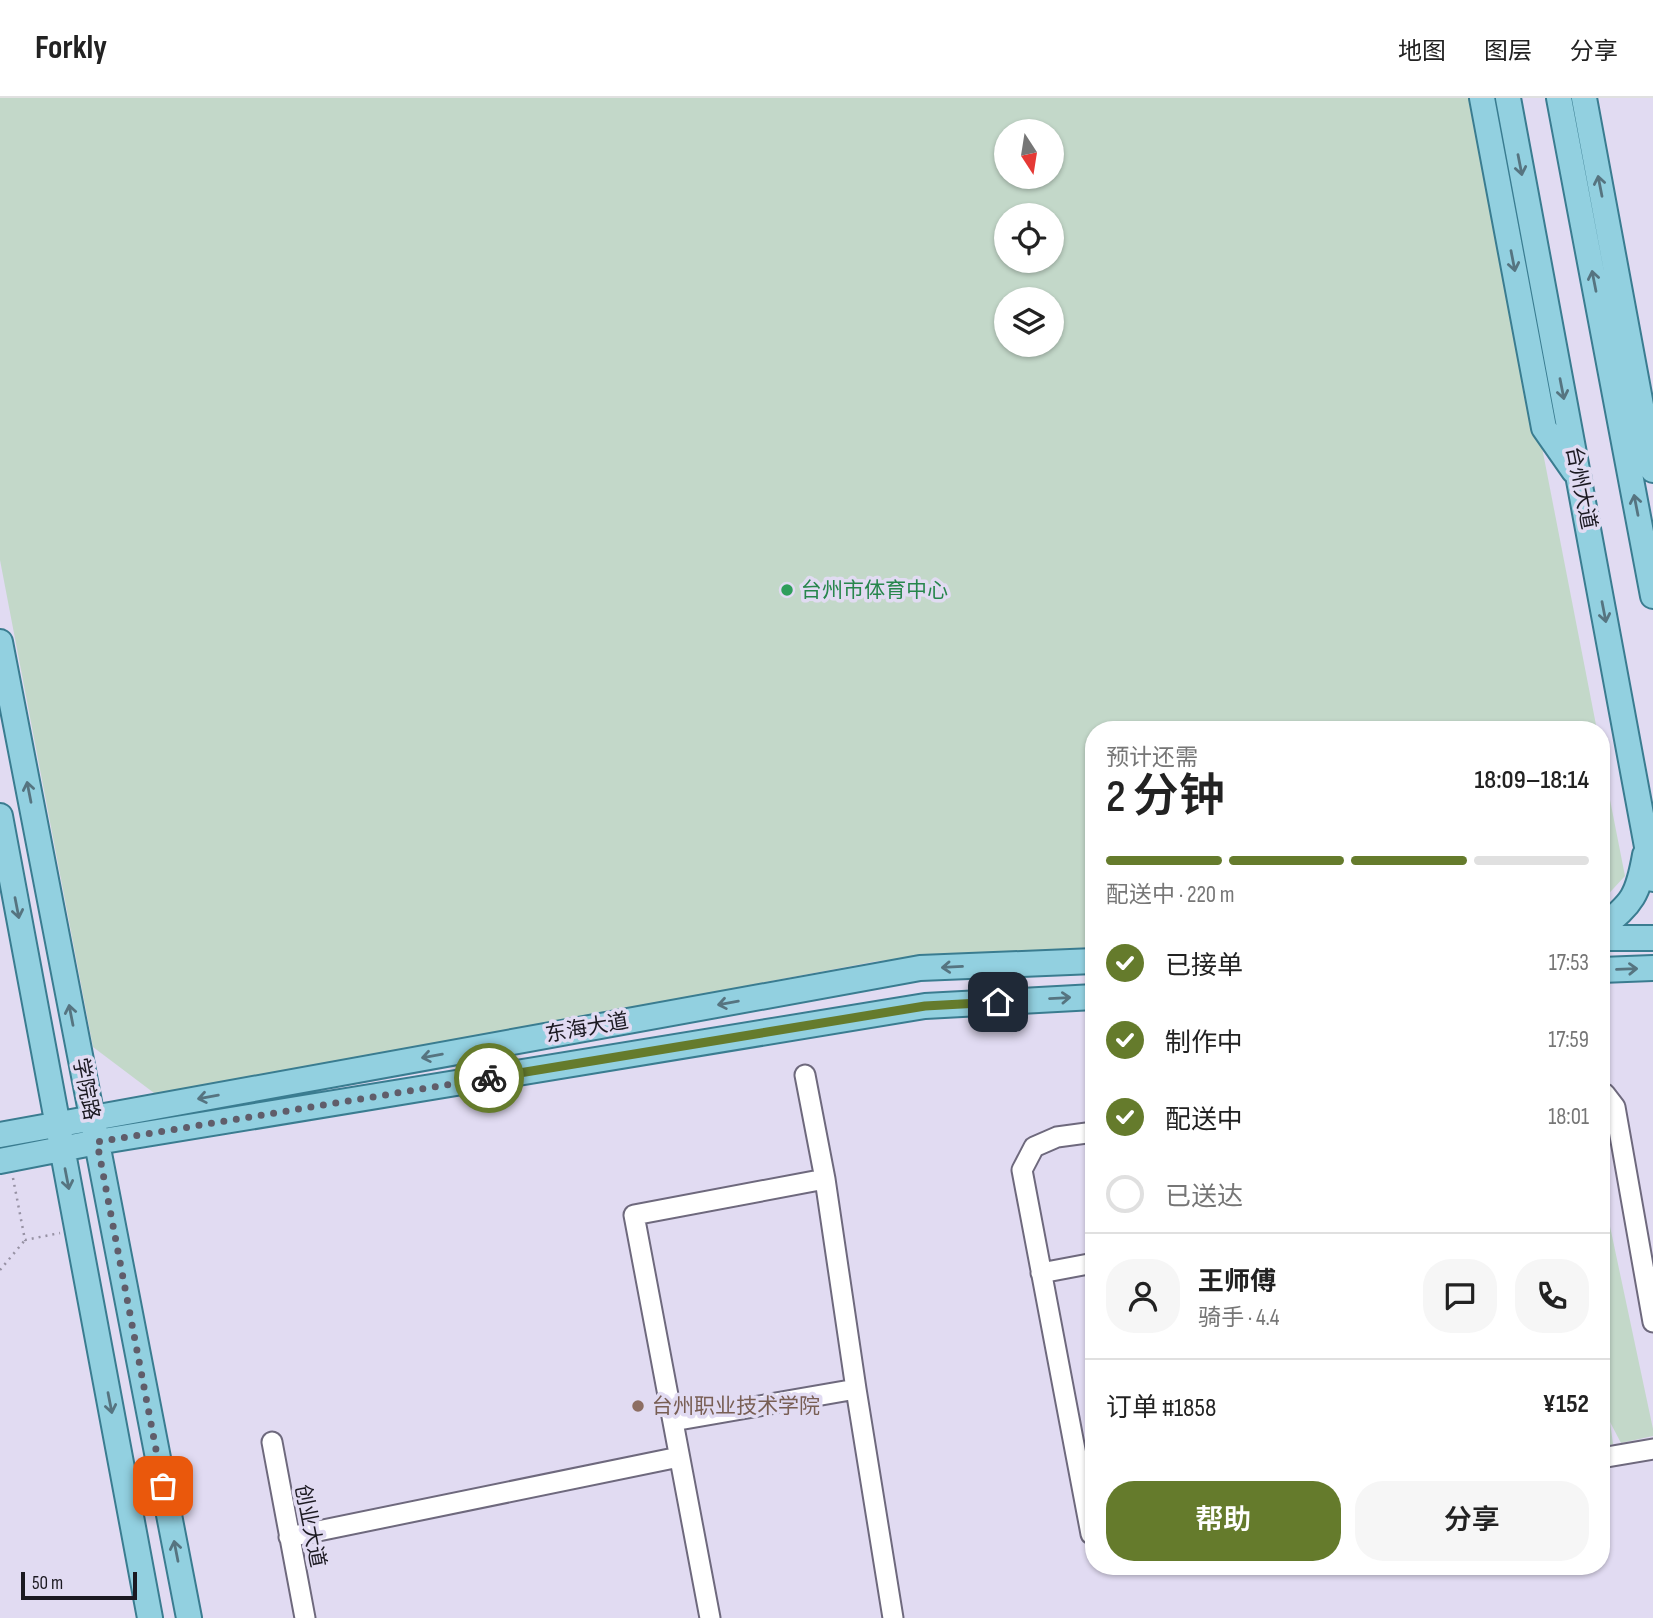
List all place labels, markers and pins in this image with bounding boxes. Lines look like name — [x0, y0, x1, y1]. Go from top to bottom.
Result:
place label: 台州市体育中心 — [801, 578, 948, 603]
marker: 台州市体育中心 — [779, 582, 795, 598]
pin — [968, 972, 1028, 1032]
place label: 台州职业技术学院 — [652, 1394, 820, 1419]
marker: 台州职业技术学院 — [630, 1398, 646, 1414]
pin — [133, 1456, 193, 1516]

